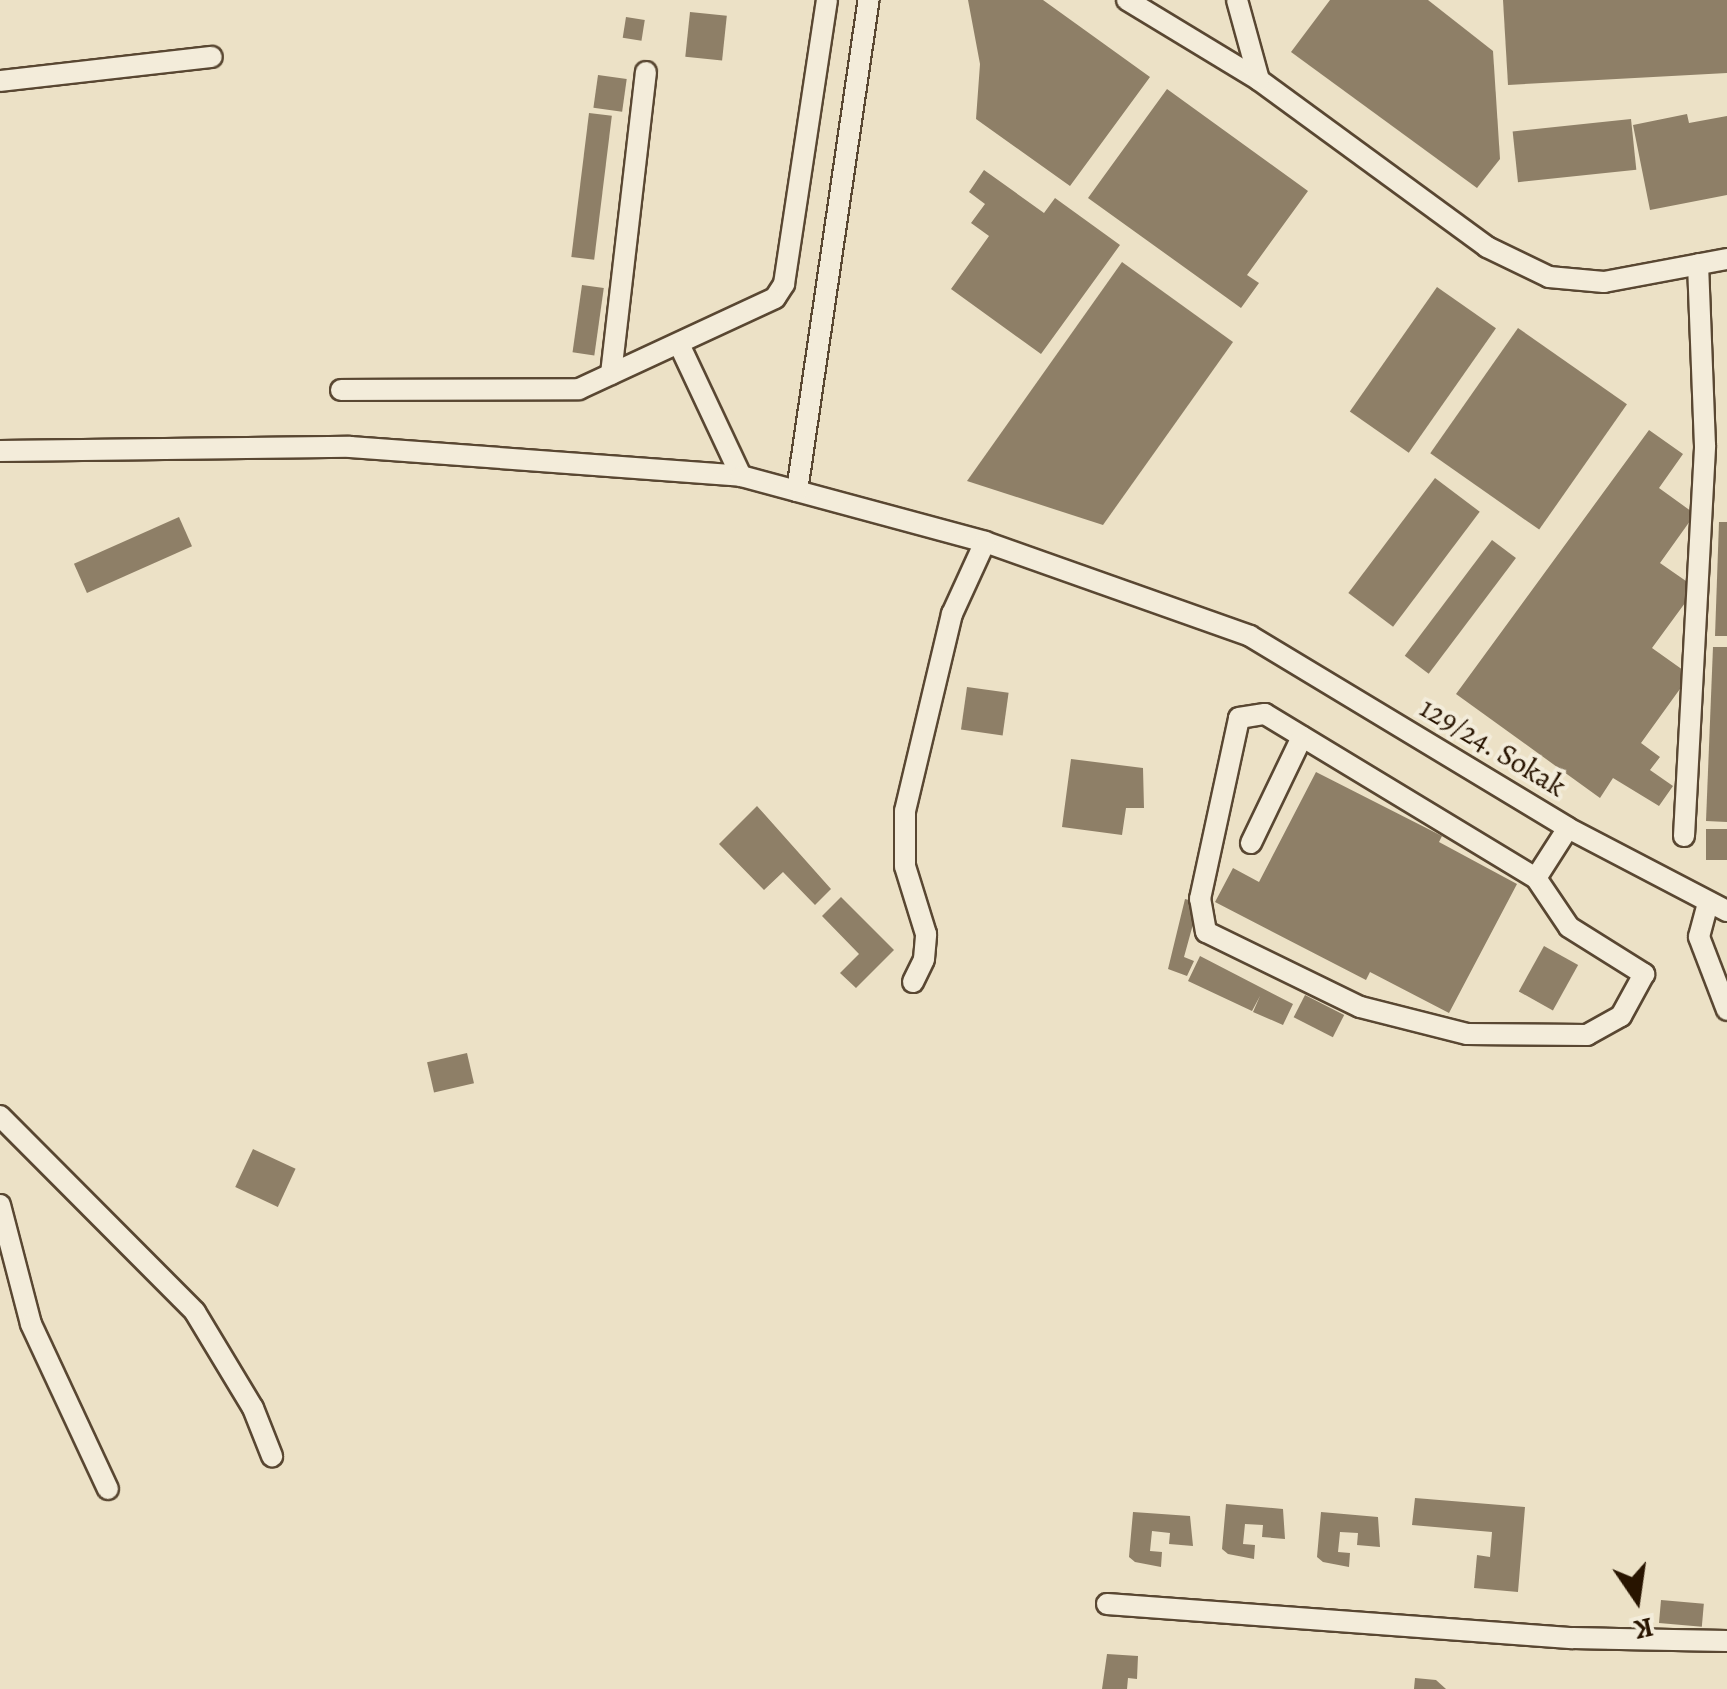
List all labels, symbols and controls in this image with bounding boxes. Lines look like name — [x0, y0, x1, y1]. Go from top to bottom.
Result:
street label: 129/24. Sokak — [1413, 689, 1573, 805]
north arrow — [1587, 1549, 1687, 1649]
text: K — [1631, 1608, 1657, 1649]

